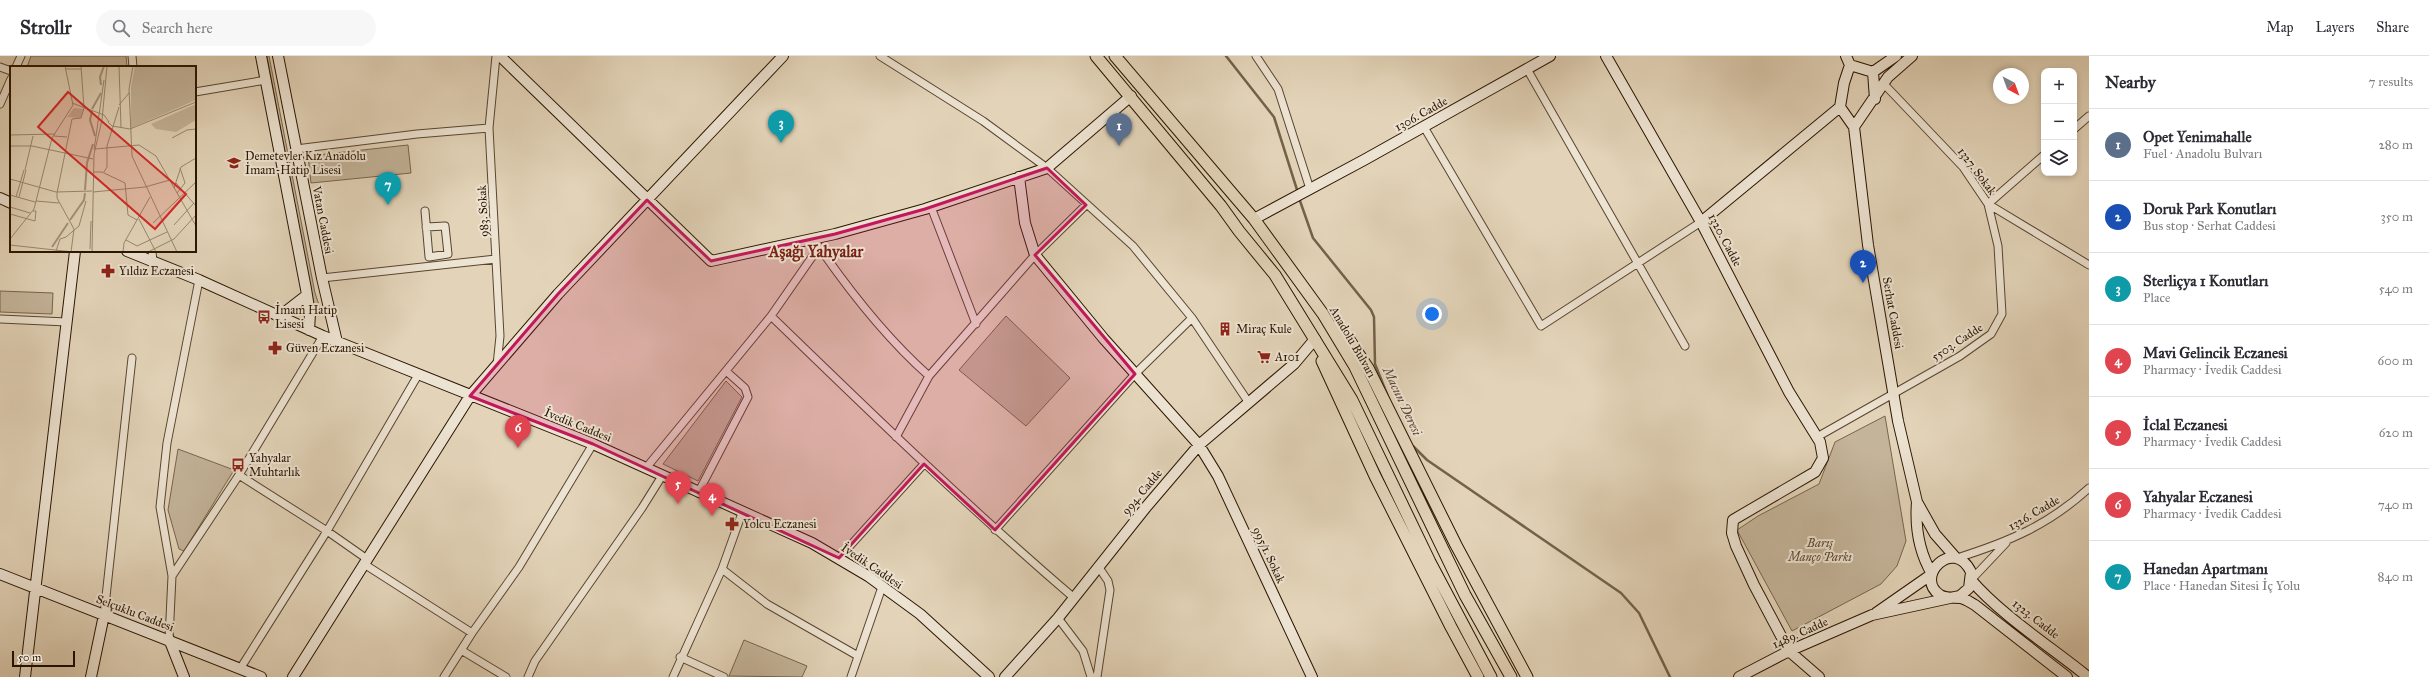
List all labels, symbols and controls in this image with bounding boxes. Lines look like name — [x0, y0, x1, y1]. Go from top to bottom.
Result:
search box — [96, 10, 376, 46]
text: Strollr — [20, 16, 72, 39]
icon: search — [110, 17, 132, 39]
text: Search here — [142, 19, 213, 37]
text: Map — [2266, 19, 2294, 36]
text: Layers — [2316, 19, 2354, 36]
text: Share — [2376, 19, 2409, 36]
inset map — [10, 66, 196, 252]
north arrow — [1993, 68, 2029, 104]
map controls — [2041, 68, 2077, 176]
button: + — [2041, 68, 2077, 104]
text: Nearby — [2105, 72, 2156, 93]
text: 7 results — [2369, 74, 2413, 90]
street label: 1306. Cadde — [1392, 94, 1450, 134]
button: − — [2041, 104, 2077, 140]
pin: 3 — [768, 110, 794, 143]
pin: 1 — [1106, 113, 1132, 146]
text: Opet Yenimahalle — [2143, 128, 2252, 146]
text: 1 — [2115, 137, 2121, 153]
text: 280 m — [2378, 137, 2413, 153]
button: layers — [2041, 140, 2077, 176]
street label: 1327. Sokak — [1955, 145, 2000, 198]
text: Fuel · Anadolu Bulvarı — [2143, 146, 2262, 162]
place label: Demetevler Kız Anadolu İmam-Hatip Lisesi — [245, 149, 367, 177]
school or university icon: Demetevler Kız Anadolu İmam-Hatip Lisesi — [226, 155, 242, 171]
pin: 7 — [375, 172, 401, 205]
street label: Vatan Caddesi — [309, 184, 337, 256]
street label: 983. Sokak — [475, 184, 491, 237]
text: Doruk Park Konutları — [2143, 200, 2276, 218]
text: 2 — [2115, 209, 2121, 225]
text: 350 m — [2380, 209, 2413, 225]
street label: 1320. Cadde — [1705, 211, 1745, 269]
text: Bus stop · Serhat Caddesi — [2143, 218, 2276, 234]
district label: Aşağı Yahyalar — [768, 242, 864, 262]
pin: 2 — [1850, 250, 1876, 283]
pharmacy icon: Yıldız Eczanesi — [100, 263, 116, 279]
place label: Yıldız Eczanesi — [119, 264, 195, 278]
text: Sterliçya 1 Konutları — [2143, 272, 2268, 290]
street label: Serhat Caddesi — [1880, 276, 1906, 351]
text: 3 — [2115, 281, 2121, 297]
text: 540 m — [2379, 281, 2413, 297]
text: Place — [2143, 290, 2170, 306]
place label: İmam Hatip Lisesi — [275, 302, 337, 331]
street label: Anadolu Bulvarı — [1326, 303, 1379, 381]
your location — [1422, 304, 1442, 324]
bus stop icon: İmam Hatip Lisesi — [256, 309, 272, 325]
street label: 5503. Cadde — [1929, 320, 1985, 364]
building icon: Miraç Kule — [1217, 321, 1233, 337]
place label: Miraç Kule — [1236, 322, 1292, 336]
pharmacy icon: Güven Eczanesi — [267, 340, 283, 356]
place label: Güven Eczanesi — [286, 341, 365, 355]
text: Mavi Gelincik Eczanesi — [2143, 344, 2288, 362]
supermarket icon: A101 — [1256, 349, 1272, 365]
place label: A101 — [1274, 350, 1300, 364]
text: 4 — [2114, 353, 2122, 369]
text: 600 m — [2377, 353, 2413, 369]
text: Pharmacy · İvedik Caddesi — [2143, 362, 2282, 378]
water label: Macun Deresi — [1378, 363, 1425, 438]
street label: İvedik Caddesi — [542, 404, 615, 445]
pin: 6 — [505, 415, 531, 448]
text: İclal Eczanesi — [2143, 416, 2228, 434]
text: 5 — [2115, 425, 2121, 441]
text: 620 m — [2379, 425, 2413, 441]
text: Pharmacy · İvedik Caddesi — [2143, 434, 2282, 450]
place label: Yahyalar Muhtarlık — [249, 451, 301, 479]
bus stop icon: Yahyalar Muhtarlık — [230, 457, 246, 473]
street label: 994. Cadde — [1119, 466, 1165, 518]
pin: 5 — [665, 471, 691, 504]
pin: 4 — [699, 483, 725, 516]
text: Yahyalar Eczanesi — [2143, 488, 2253, 506]
street label: 1326. Cadde — [2006, 493, 2062, 533]
text: 6 — [2115, 497, 2121, 513]
text: 740 m — [2378, 497, 2413, 513]
text: Pharmacy · İvedik Caddesi — [2143, 506, 2282, 522]
pharmacy icon: Yolcu Eczanesi — [724, 516, 740, 532]
place label: Yolcu Eczanesi — [743, 517, 817, 531]
street label: 995/1. Sokak — [1250, 525, 1288, 586]
park label: Barış Manço Parkı — [1787, 536, 1852, 564]
street label: İvedik Caddesi — [839, 539, 907, 592]
text: Hanedan Apartmanı — [2143, 560, 2268, 578]
text: 7 — [2115, 569, 2121, 585]
text: 840 m — [2378, 569, 2413, 585]
text: Place · Hanedan Sitesi İç Yolu — [2143, 578, 2300, 594]
street label: Selçuklu Caddesi — [94, 592, 177, 635]
street label: 1323. Cadde — [2010, 596, 2062, 642]
street label: 1489. Cadde — [1770, 614, 1830, 652]
scale bar — [12, 649, 75, 668]
text: 50 m — [18, 651, 41, 664]

